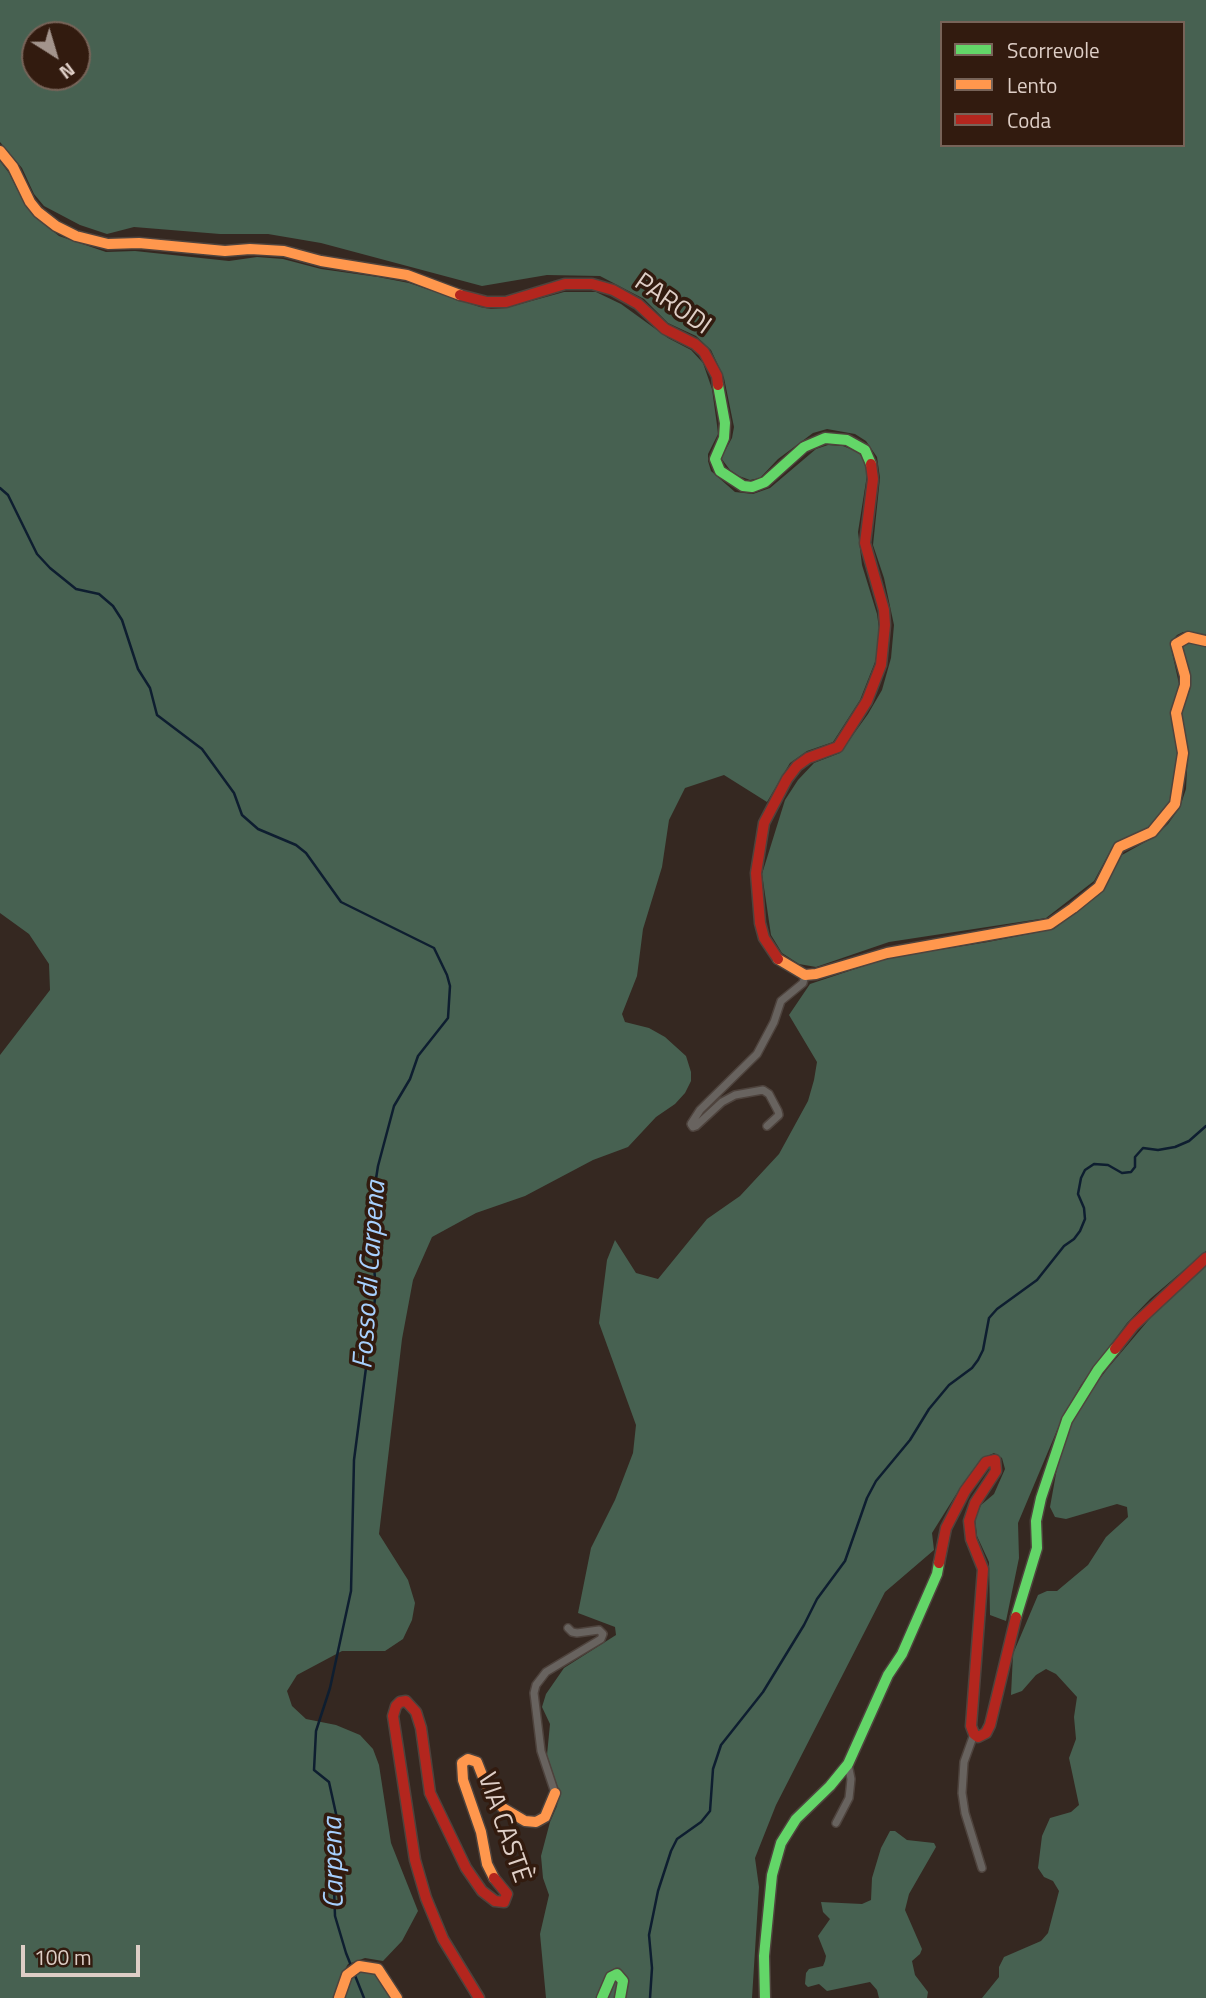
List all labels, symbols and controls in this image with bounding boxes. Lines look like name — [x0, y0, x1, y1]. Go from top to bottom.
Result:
north arrow — [21, 21, 91, 91]
legend — [940, 21, 1185, 147]
text: Scorrevole — [1007, 34, 1100, 66]
text: N — [54, 56, 82, 87]
text: Lento — [1007, 69, 1057, 101]
text: Coda — [1007, 104, 1051, 136]
street label: PARODI — [628, 267, 716, 343]
water label: Fosso di Carpena — [348, 1180, 394, 1370]
street label: VIA CASTÈ — [470, 1769, 536, 1887]
water label: Carpena — [317, 1817, 353, 1909]
scale bar — [24, 1932, 144, 1976]
text: 100 m — [34, 1941, 91, 1973]

